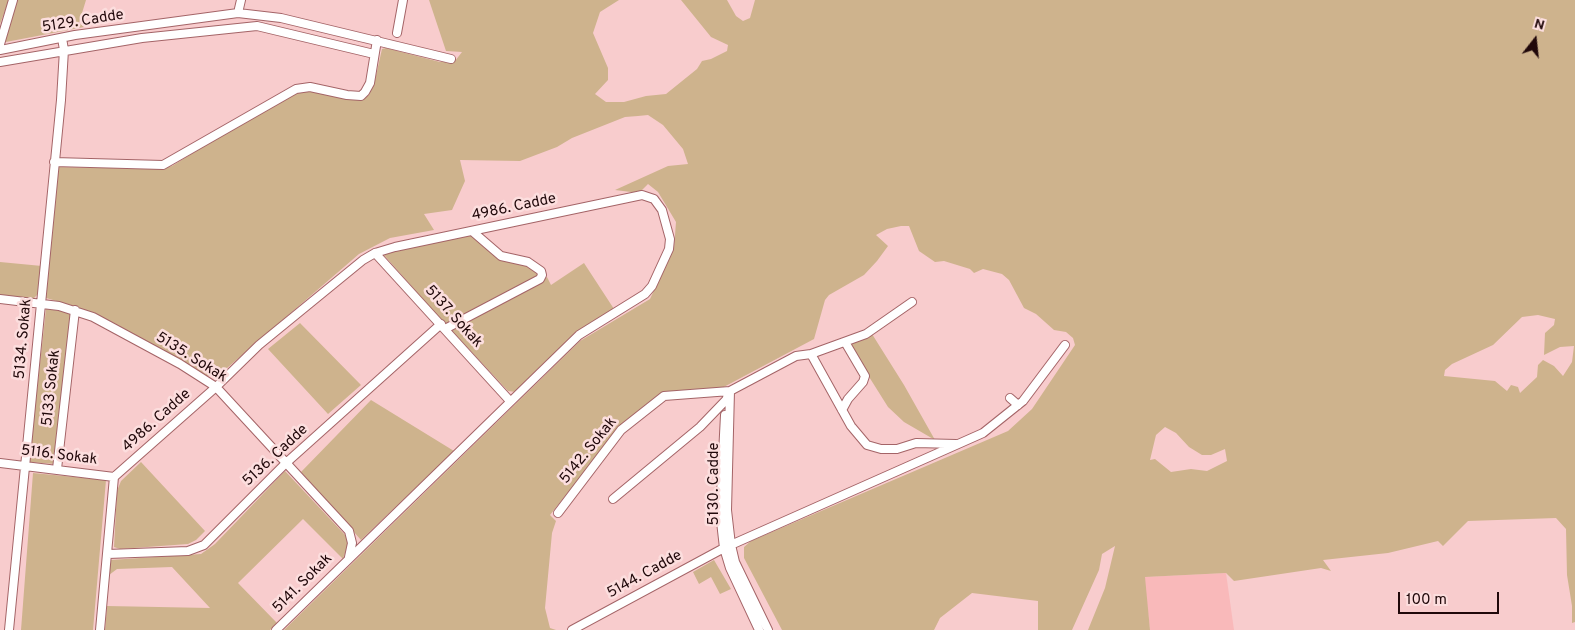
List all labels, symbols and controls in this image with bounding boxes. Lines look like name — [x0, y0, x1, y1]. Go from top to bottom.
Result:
street label: 5129. Cadde — [41, 7, 125, 37]
north arrow — [1510, 15, 1560, 65]
text: N — [1532, 16, 1546, 35]
street label: 4986. Cadde — [470, 190, 558, 226]
street label: 5137. Sokak — [420, 282, 486, 352]
street label: 5134. Sokak — [12, 298, 36, 380]
street label: 5135. Sokak — [152, 329, 230, 387]
street label: 5133 Sokak — [39, 349, 65, 427]
street label: 4986. Cadde — [119, 386, 195, 456]
street label: 5142. Sokak — [557, 414, 621, 488]
street label: 5136. Cadde — [240, 421, 312, 491]
street label: 5116. Sokak — [20, 442, 98, 470]
street label: 5130. Cadde — [706, 442, 724, 526]
street label: 5144. Cadde — [604, 547, 686, 603]
street label: 5141. Sokak — [269, 550, 337, 618]
scale bar — [1400, 582, 1501, 614]
text: 100 m — [1406, 591, 1447, 610]

